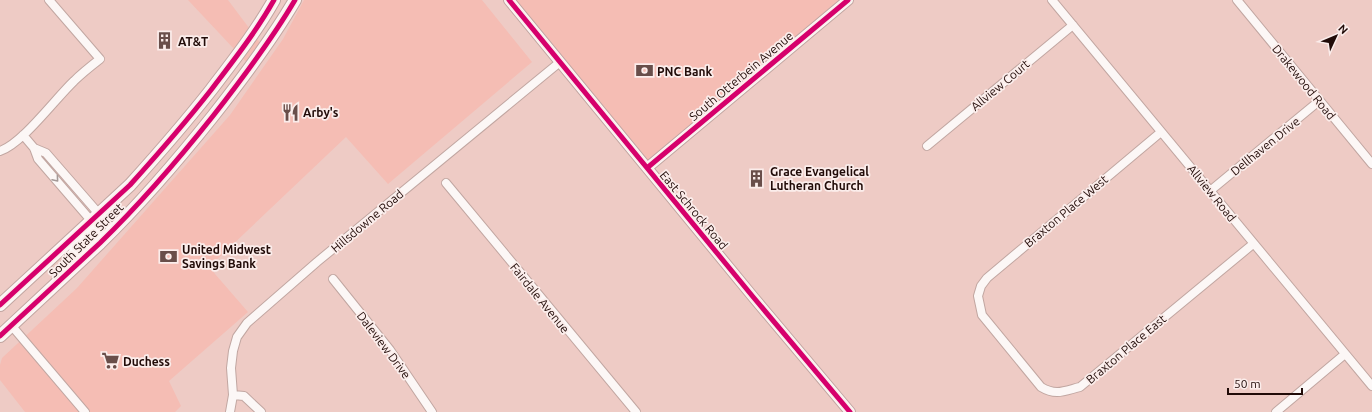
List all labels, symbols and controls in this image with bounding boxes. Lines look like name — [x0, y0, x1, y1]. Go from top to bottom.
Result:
north arrow — [1316, 16, 1356, 56]
text: N — [1336, 22, 1350, 36]
street label: South Otterbein Avenue — [687, 29, 795, 123]
building icon: AT&T — [155, 31, 175, 51]
place label: AT&T — [178, 35, 208, 48]
street label: Drakewood Road — [1270, 42, 1338, 122]
street label: Allview Court — [968, 57, 1032, 113]
bank icon: PNC Bank — [634, 61, 654, 81]
place label: PNC Bank — [657, 65, 713, 78]
restaurant icon: Arby's — [280, 102, 300, 122]
place label: Arby's — [303, 106, 339, 119]
street label: Dellhaven Drive — [1228, 114, 1302, 178]
street label: Allview Road — [1185, 162, 1239, 224]
place label: Grace Evangelical Lutheran Church — [770, 165, 869, 192]
street label: East Schrock Road — [658, 168, 730, 252]
building icon: Grace Evangelical Lutheran Church — [747, 168, 767, 188]
street label: Braxton Place West — [1022, 172, 1110, 250]
one-way arrow — [51, 175, 58, 182]
street label: Hillsdowne Road — [328, 187, 406, 255]
street label: South State Street — [46, 200, 126, 280]
place label: United Midwest Savings Bank — [182, 243, 271, 270]
bank icon: United Midwest Savings Bank — [159, 246, 179, 266]
street label: Fairdale Avenue — [508, 261, 572, 335]
street label: Daleview Drive — [355, 309, 413, 381]
street label: Braxton Place East — [1084, 312, 1169, 386]
supermarket icon: Duchess — [100, 351, 120, 371]
place label: Duchess — [123, 355, 170, 368]
scale bar — [1228, 370, 1302, 396]
text: 50 m — [1234, 377, 1261, 390]

